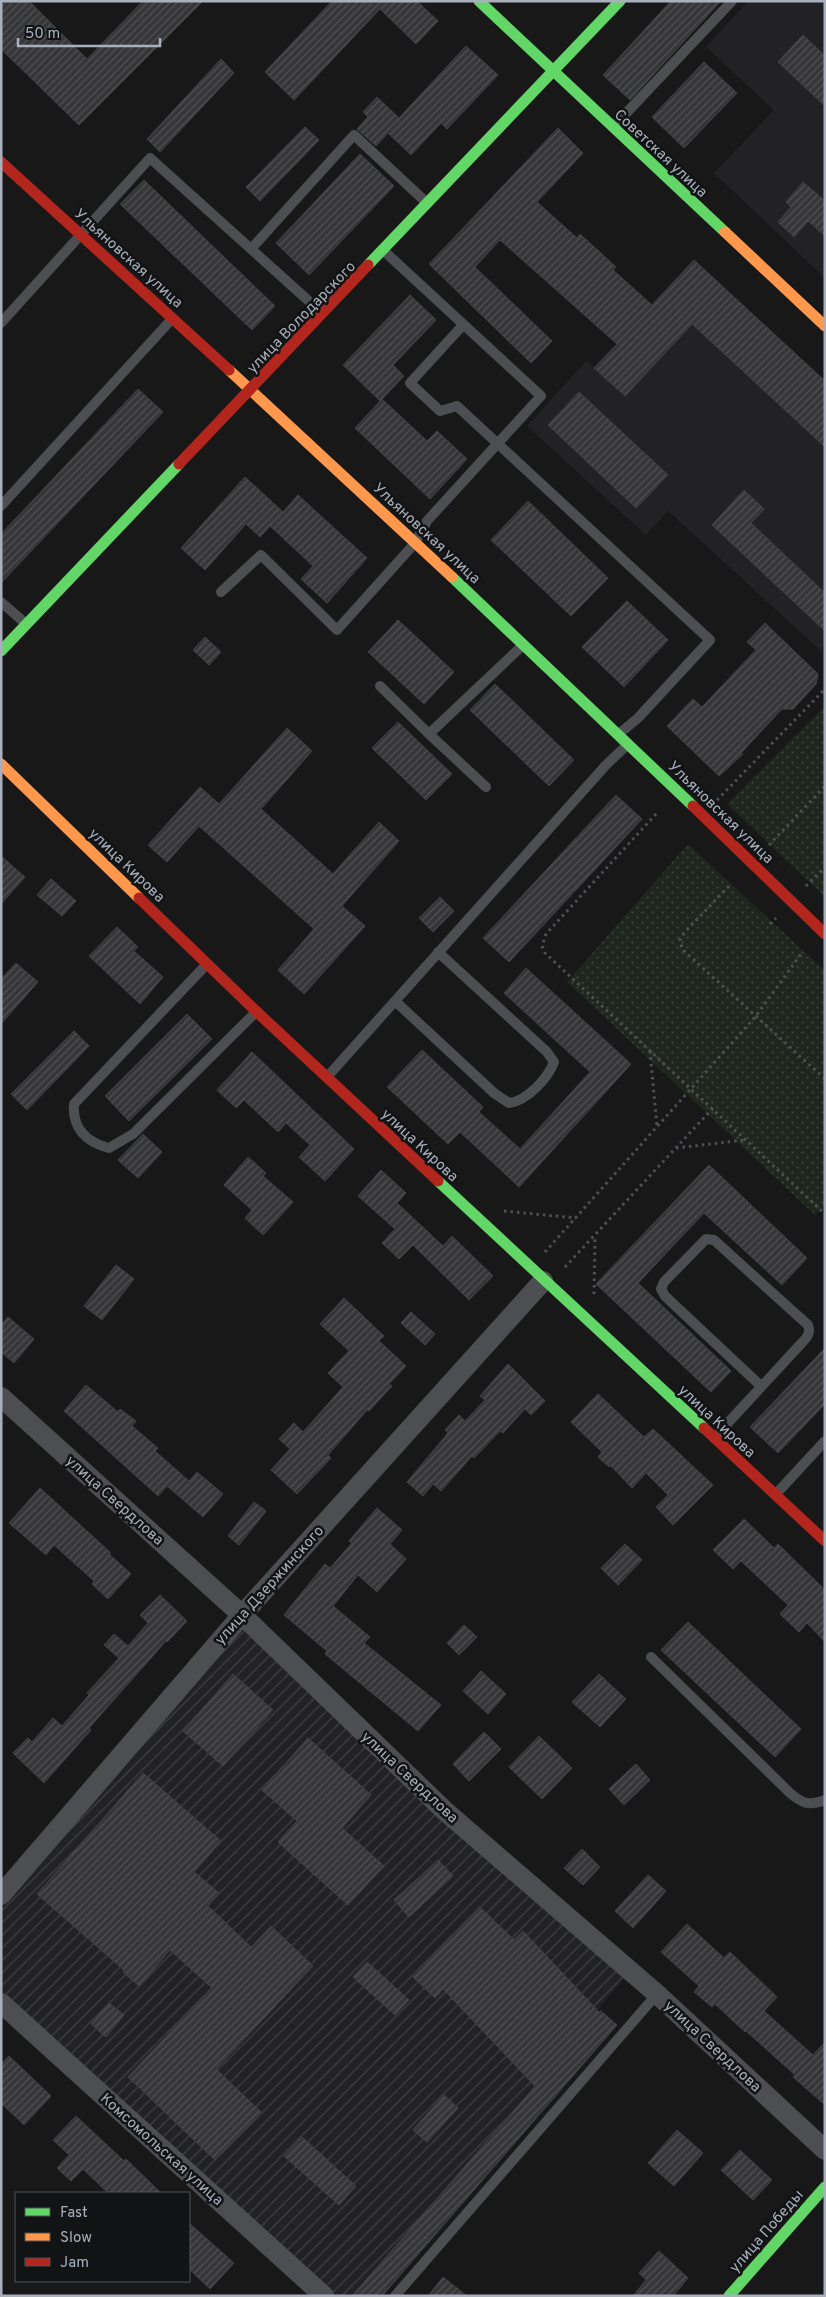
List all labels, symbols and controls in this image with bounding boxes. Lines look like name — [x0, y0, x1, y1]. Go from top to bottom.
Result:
scale bar — [18, 15, 160, 47]
text: 50 m — [25, 25, 60, 44]
street label: Советская улица — [609, 106, 711, 202]
street label: Ульяновская улица — [70, 205, 186, 313]
street label: улица Володарского — [244, 258, 361, 378]
street label: Ульяновская улица — [368, 479, 484, 589]
street label: Ульяновская улица — [663, 758, 777, 869]
street label: улица Кирова — [84, 825, 168, 907]
street label: улица Кирова — [376, 1105, 462, 1187]
street label: улица Кирова — [673, 1381, 759, 1463]
street label: улица Свердлова — [61, 1452, 167, 1550]
street label: улица Дзержинского — [212, 1522, 329, 1650]
street label: улица Свердлова — [356, 1728, 461, 1828]
street label: улица Свердлова — [659, 1997, 764, 2097]
street label: Комсомольская улица — [96, 2090, 226, 2210]
street label: улица Победы — [726, 2187, 808, 2277]
legend — [15, 2192, 190, 2282]
text: Fast — [60, 2204, 88, 2223]
text: Slow — [60, 2229, 92, 2248]
text: Jam — [60, 2254, 89, 2273]

